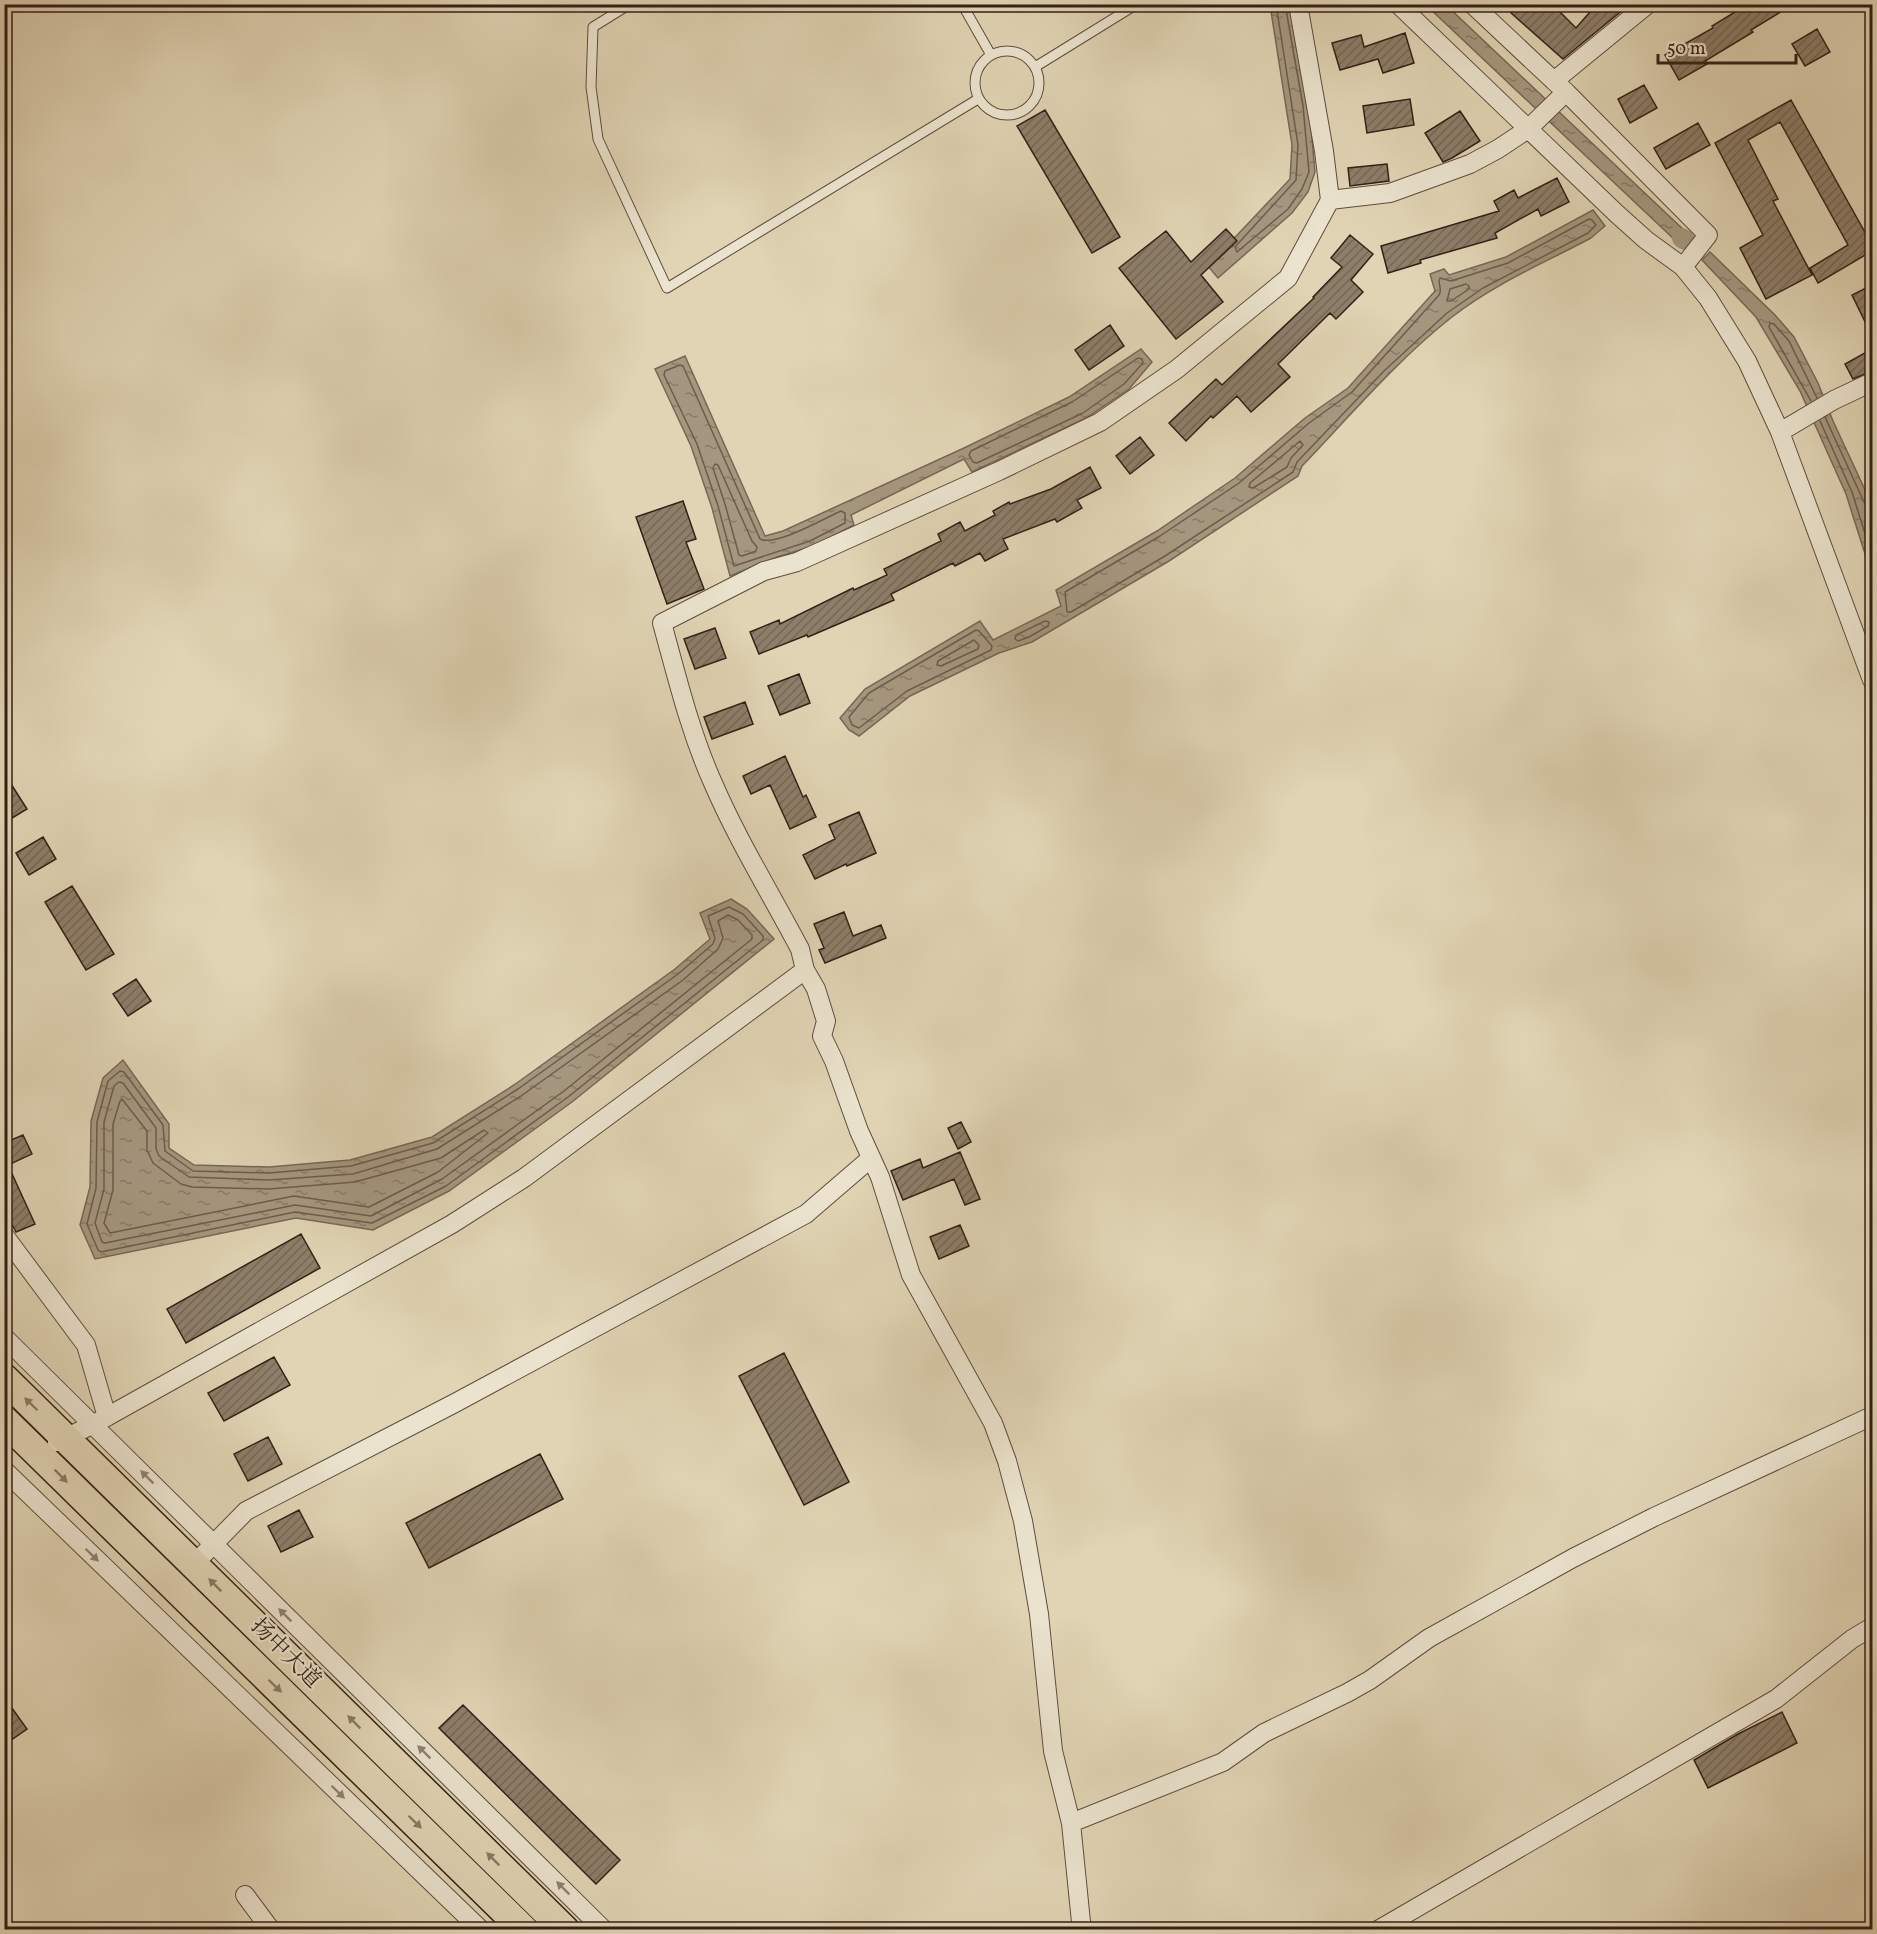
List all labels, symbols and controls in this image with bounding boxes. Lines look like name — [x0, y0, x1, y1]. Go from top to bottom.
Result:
scale bar — [1658, 27, 1796, 65]
text: 50 m — [1667, 37, 1706, 62]
one-way arrow — [24, 1397, 39, 1411]
one-way arrow — [54, 1468, 68, 1482]
one-way arrow — [140, 1471, 154, 1485]
one-way arrow — [85, 1547, 99, 1561]
one-way arrow — [209, 1579, 223, 1593]
one-way arrow — [278, 1608, 292, 1622]
street label: 扬中大道 — [243, 1612, 327, 1696]
one-way arrow — [268, 1679, 283, 1693]
one-way arrow — [347, 1715, 362, 1729]
one-way arrow — [417, 1745, 431, 1759]
one-way arrow — [331, 1785, 346, 1799]
one-way arrow — [407, 1815, 421, 1829]
one-way arrow — [486, 1852, 501, 1866]
one-way arrow — [556, 1882, 570, 1896]

